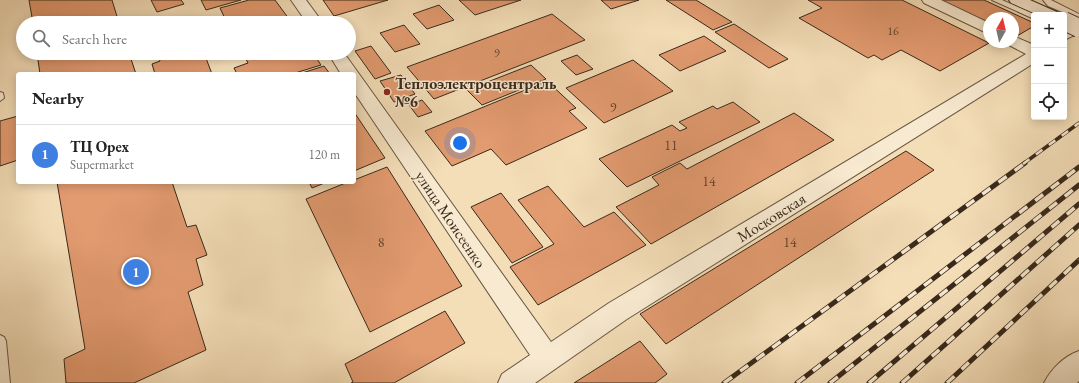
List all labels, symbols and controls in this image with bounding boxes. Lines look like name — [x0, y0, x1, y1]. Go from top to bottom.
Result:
north arrow — [983, 12, 1019, 48]
map controls — [1031, 12, 1067, 120]
button: + — [1031, 12, 1067, 48]
search box — [16, 16, 356, 60]
house number: 16 — [887, 23, 899, 39]
icon: search — [30, 27, 52, 49]
text: Search here — [62, 29, 127, 48]
house number: 9 — [494, 45, 500, 61]
button: − — [1031, 48, 1067, 84]
place label: Теплоэлектроцентраль №6 — [395, 73, 557, 112]
button: locate — [1031, 84, 1067, 120]
text: Nearby — [32, 87, 84, 109]
marker: Теплоэлектроцентраль №6 — [382, 87, 392, 97]
house number: 9 — [610, 98, 617, 116]
your location — [450, 133, 470, 153]
house number: 11 — [664, 136, 678, 154]
text: ТЦ Орех — [70, 137, 129, 156]
text: 1 — [42, 146, 48, 163]
text: 120 m — [309, 146, 340, 163]
text: Supermarket — [70, 156, 134, 173]
street label: улица Моисеенко — [410, 167, 491, 272]
house number: 14 — [702, 172, 716, 190]
street label: Московская — [733, 188, 810, 247]
house number: 8 — [378, 233, 385, 251]
house number: 14 — [783, 233, 797, 251]
pin: 1 — [123, 257, 149, 287]

